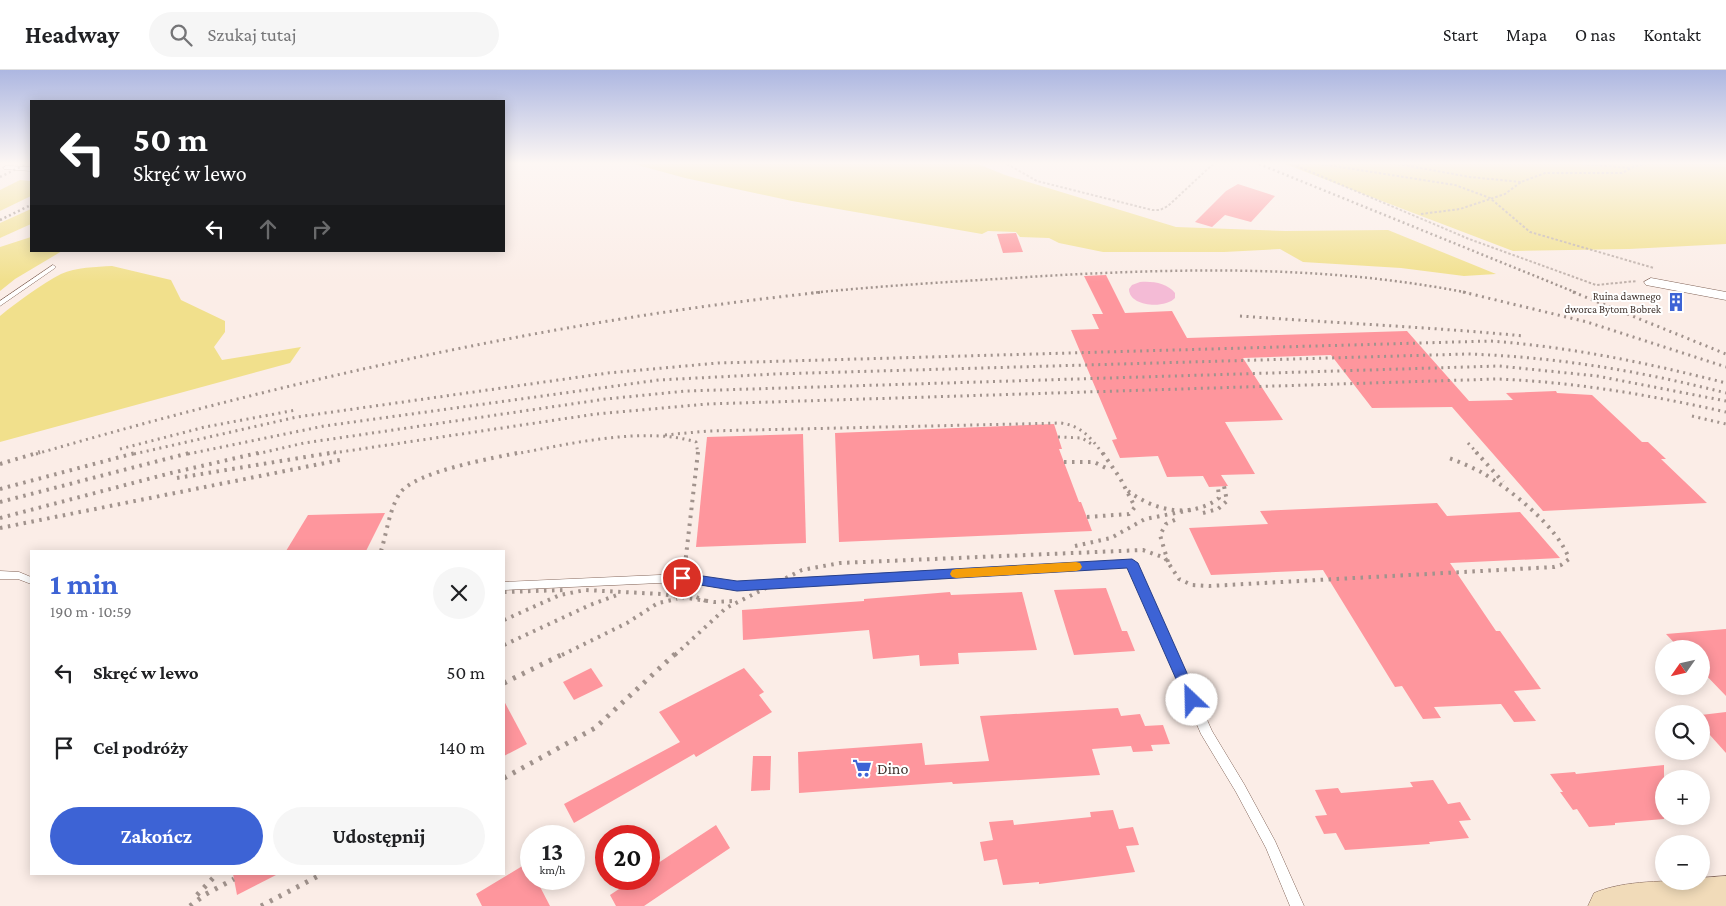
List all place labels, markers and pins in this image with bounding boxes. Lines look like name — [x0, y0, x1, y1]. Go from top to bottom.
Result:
place label: Ruina dawnego dworca Bytom Bobrek — [1564, 290, 1662, 316]
building icon: Ruina dawnego dworca Bytom Bobrek — [1665, 291, 1687, 313]
pin — [661, 557, 703, 599]
supermarket icon: Dino — [851, 757, 873, 779]
place label: Dino — [877, 760, 908, 777]

